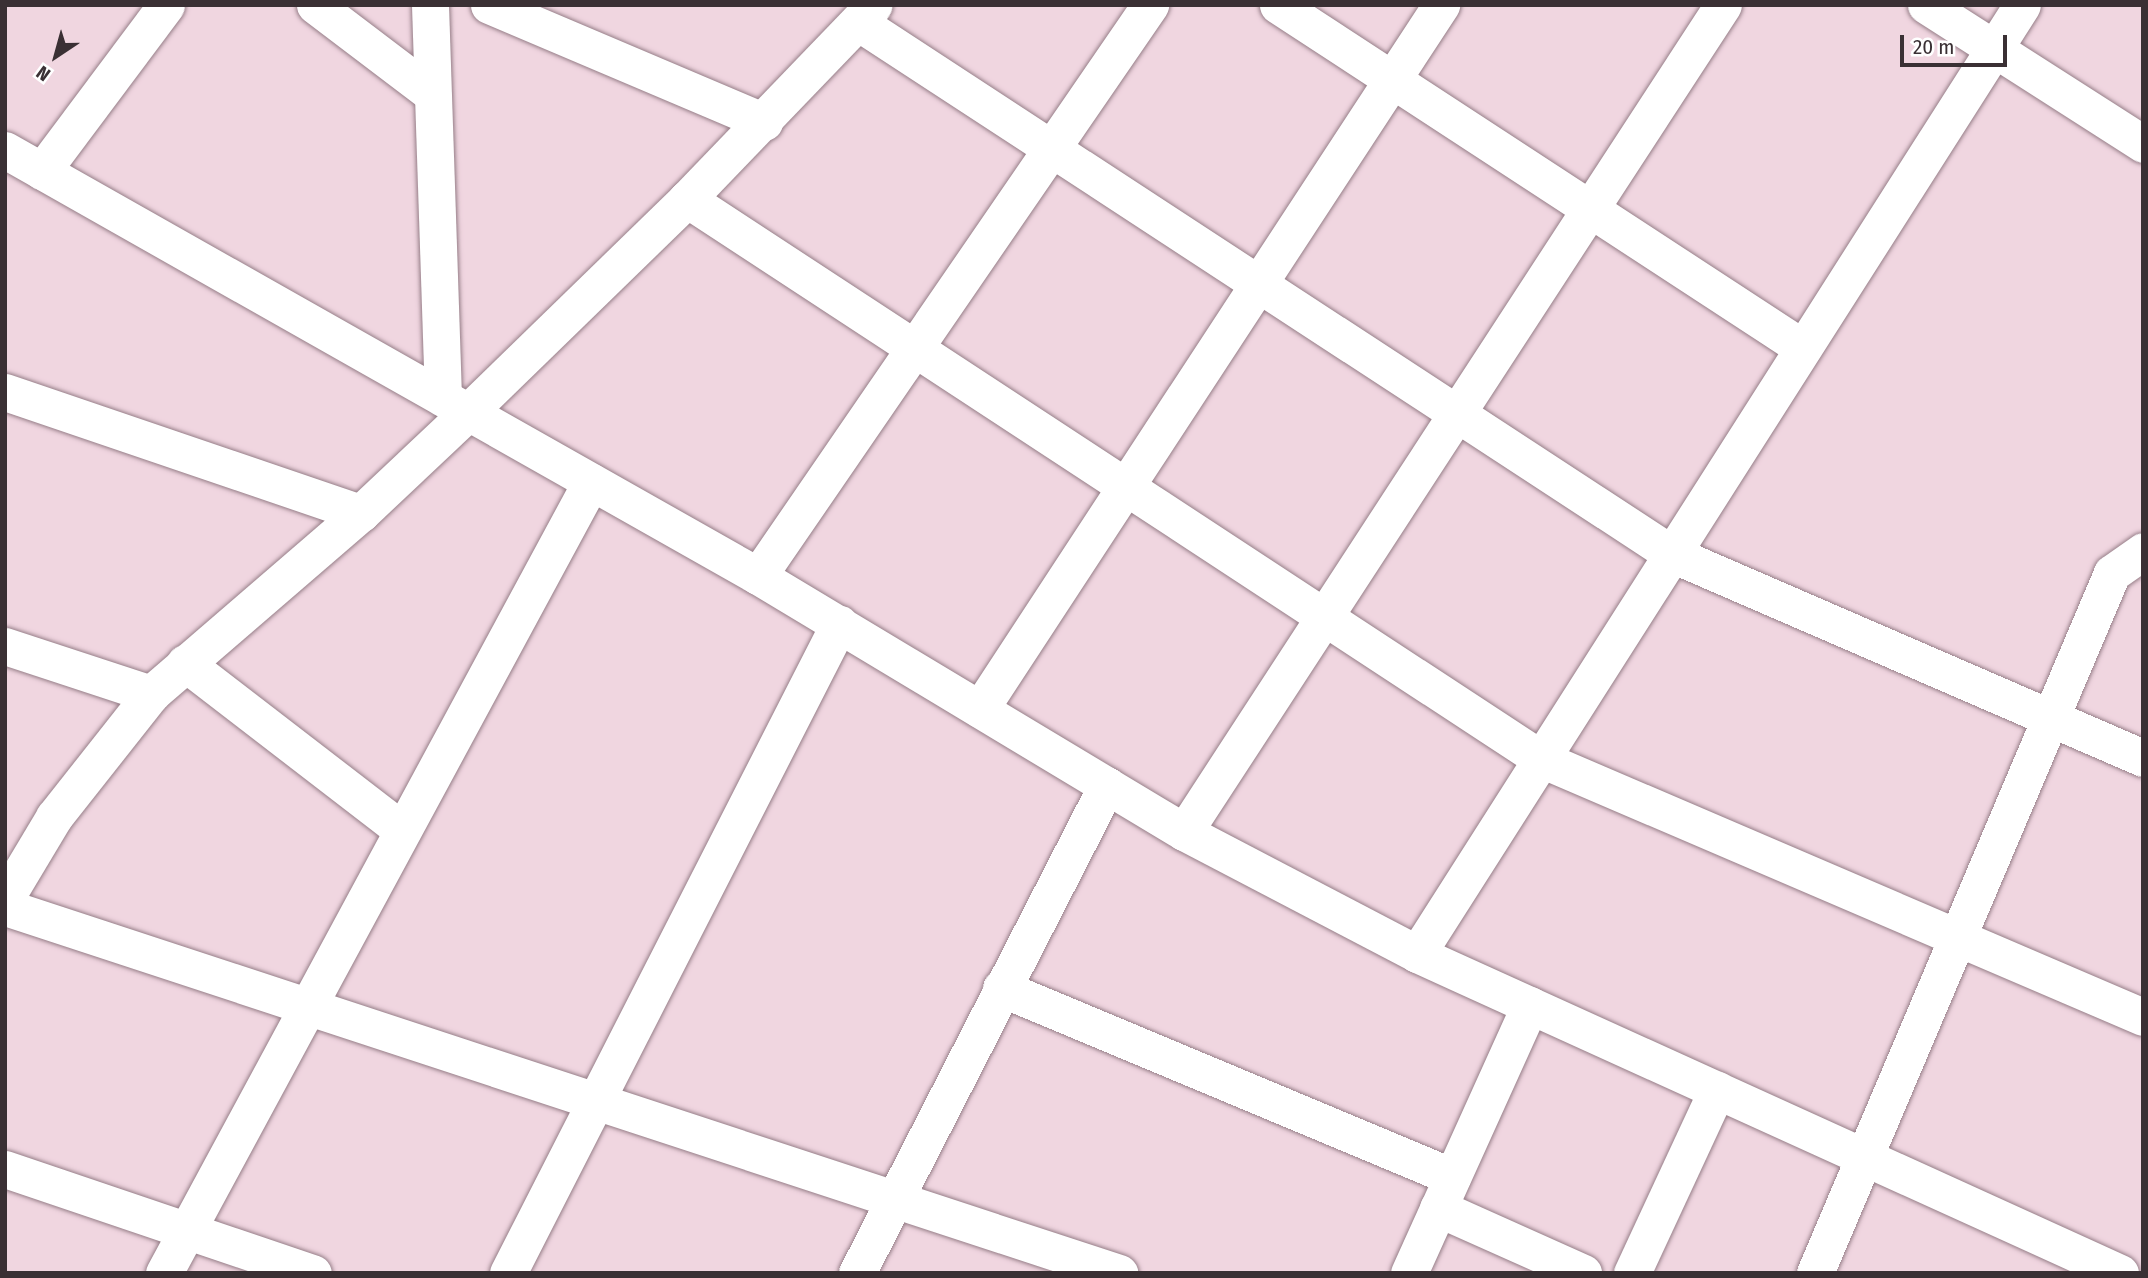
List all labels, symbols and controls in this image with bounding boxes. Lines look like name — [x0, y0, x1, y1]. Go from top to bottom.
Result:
north arrow — [21, 21, 91, 91]
scale bar — [1903, 21, 2010, 65]
text: 20 m — [1913, 34, 1954, 60]
text: N — [32, 61, 55, 86]

